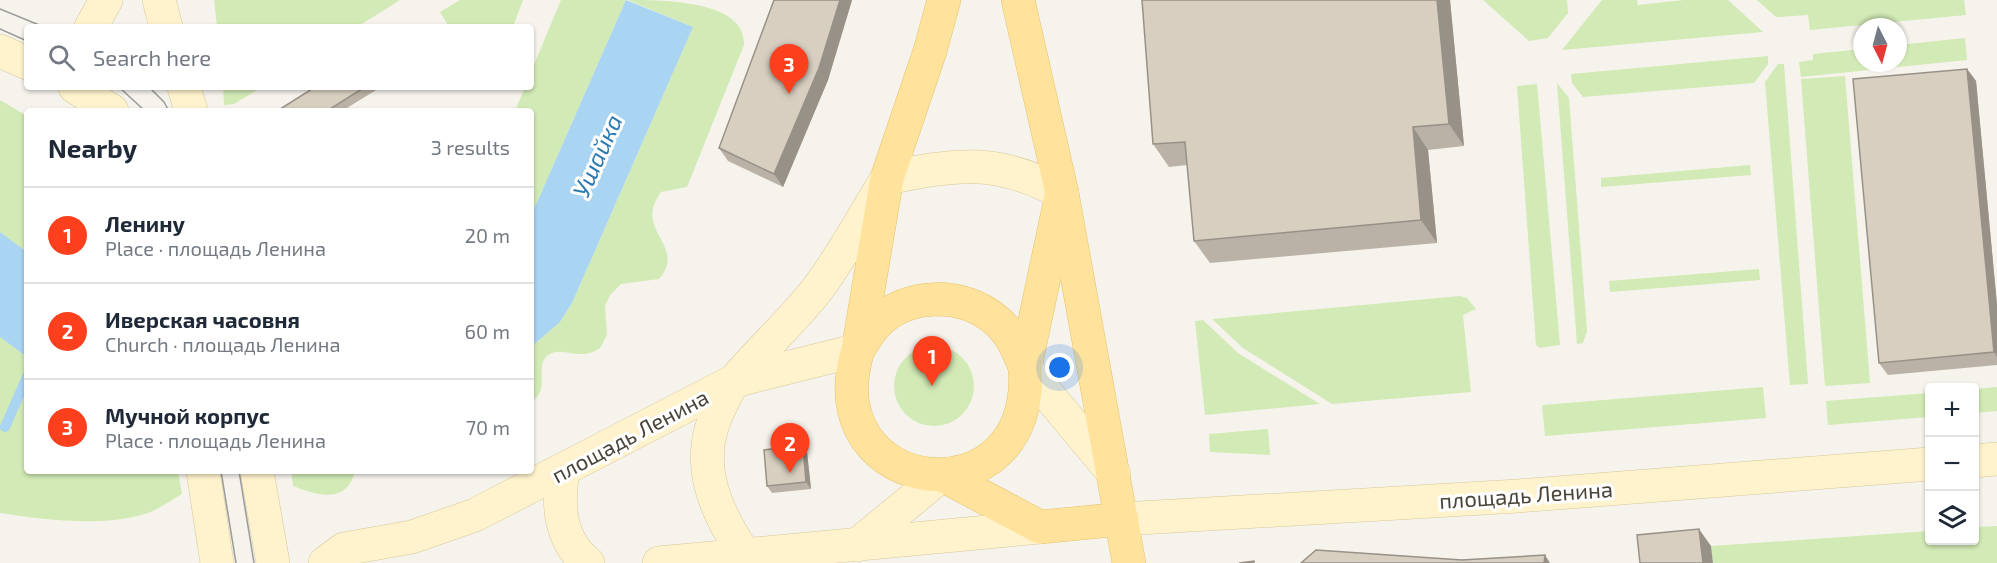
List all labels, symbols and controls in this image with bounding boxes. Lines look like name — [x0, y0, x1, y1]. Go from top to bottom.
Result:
north arrow — [1853, 18, 1907, 72]
search box — [24, 24, 534, 90]
icon: search — [45, 41, 78, 74]
text: Search here — [93, 44, 211, 70]
pin: 3 — [770, 44, 808, 94]
water label: Ушайка — [566, 110, 628, 201]
text: Nearby — [48, 132, 137, 163]
text: 3 results — [431, 135, 510, 159]
text: Ленину — [105, 210, 185, 236]
text: 1 — [63, 223, 72, 247]
text: 20 m — [465, 223, 510, 247]
text: Place · площадь Ленина — [105, 236, 326, 260]
text: Иверская часовня — [105, 306, 300, 332]
text: 2 — [62, 319, 73, 343]
text: 60 m — [465, 319, 510, 343]
text: Church · площадь Ленина — [105, 332, 340, 356]
pin: 1 — [912, 336, 952, 386]
your location — [1045, 353, 1074, 382]
street label: площадь Ленина — [547, 383, 712, 487]
map controls — [1925, 383, 1979, 545]
button: + — [1925, 383, 1979, 437]
text: Мучной корпус — [105, 402, 270, 428]
text: 3 — [62, 415, 73, 439]
text: 70 m — [466, 415, 510, 439]
pin: 2 — [770, 424, 810, 473]
text: Place · площадь Ленина — [105, 428, 326, 452]
button: − — [1925, 437, 1979, 491]
street label: площадь Ленина — [1438, 475, 1614, 513]
button: layers — [1925, 491, 1979, 545]

